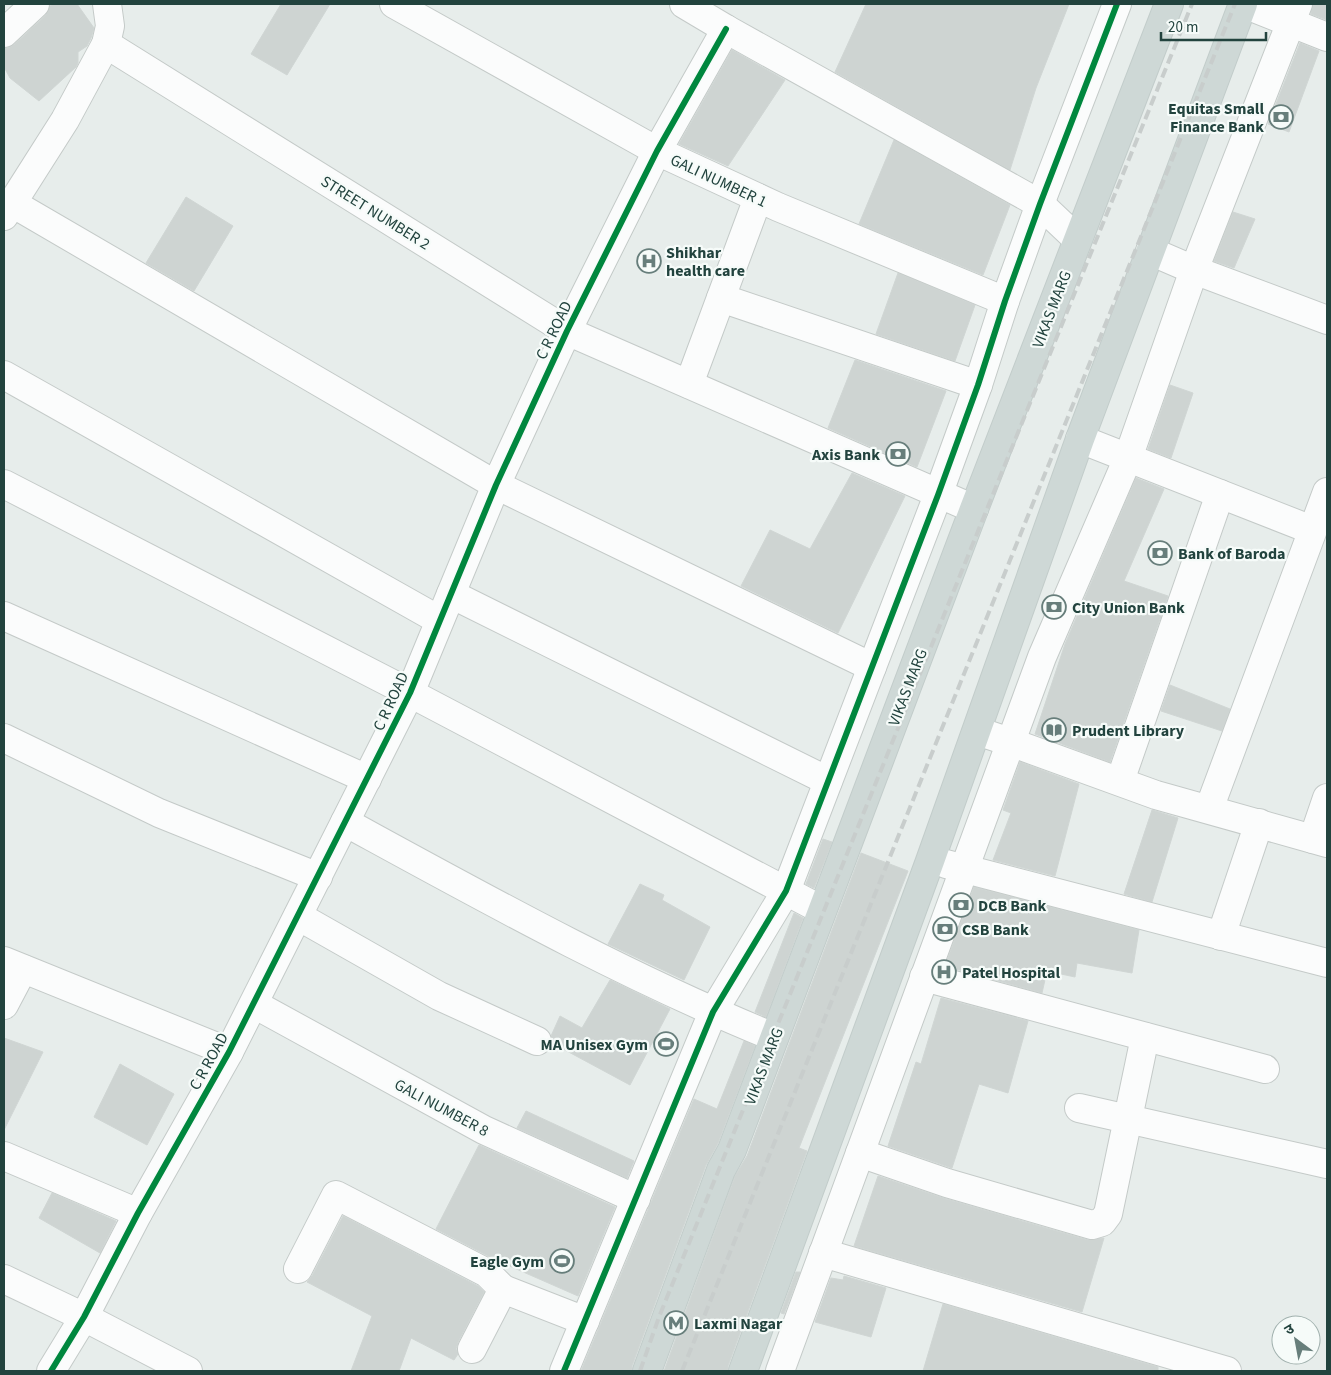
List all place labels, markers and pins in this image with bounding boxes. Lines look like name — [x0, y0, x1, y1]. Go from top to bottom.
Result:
place label: Equitas Small Finance Bank — [1168, 98, 1264, 138]
bank icon: Equitas Small Finance Bank — [1268, 104, 1294, 130]
place label: Shikhar health care — [666, 242, 745, 282]
hospital icon: Shikhar health care — [636, 248, 662, 274]
bank icon: Axis Bank — [885, 441, 911, 467]
place label: Axis Bank — [811, 444, 880, 466]
bank icon: Bank of Baroda — [1147, 540, 1173, 566]
place label: Bank of Baroda — [1178, 543, 1286, 565]
bank icon: City Union Bank — [1041, 594, 1067, 620]
place label: City Union Bank — [1072, 597, 1185, 619]
library icon: Prudent Library — [1041, 717, 1067, 743]
place label: Prudent Library — [1072, 720, 1185, 742]
bank icon: DCB Bank — [948, 892, 974, 918]
place label: DCB Bank — [978, 895, 1047, 917]
bank icon: CSB Bank — [932, 916, 958, 942]
place label: CSB Bank — [962, 919, 1029, 941]
hospital icon: Patel Hospital — [931, 959, 957, 985]
place label: Patel Hospital — [962, 962, 1061, 984]
sports icon: MA Unisex Gym — [653, 1031, 679, 1057]
place label: MA Unisex Gym — [540, 1034, 648, 1056]
sports icon: Eagle Gym — [549, 1248, 575, 1274]
place label: Eagle Gym — [470, 1251, 544, 1273]
metro station icon: Laxmi Nagar — [663, 1310, 689, 1336]
place label: Laxmi Nagar — [694, 1313, 783, 1335]

